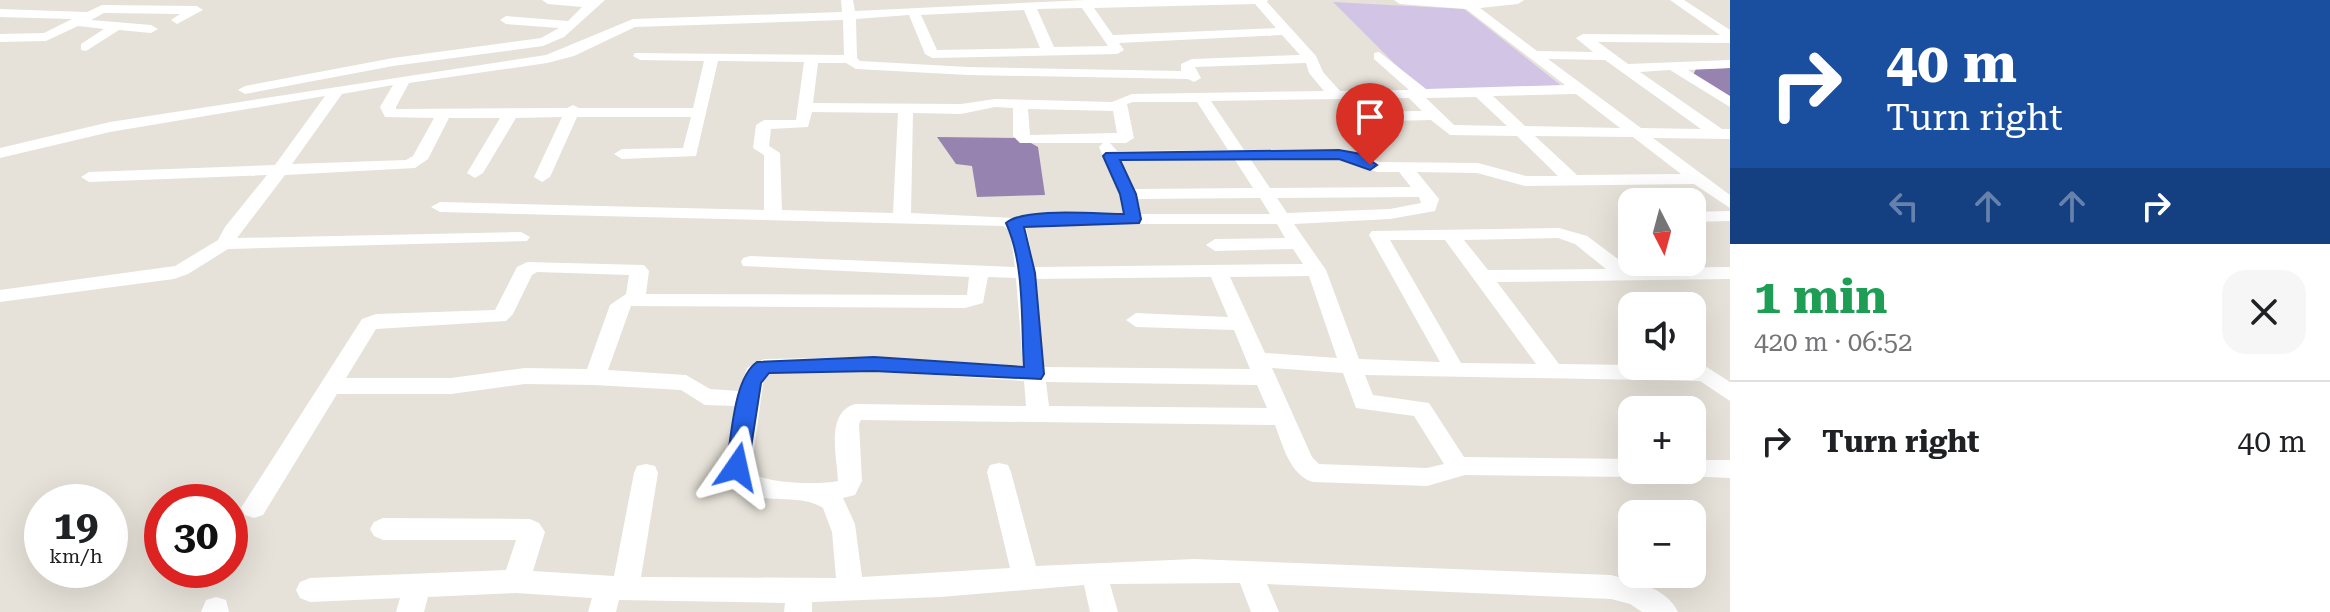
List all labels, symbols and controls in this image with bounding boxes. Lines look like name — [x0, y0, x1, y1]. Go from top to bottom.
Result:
text: 40 m — [1886, 30, 2017, 96]
icon: right — [1754, 32, 1858, 136]
pin — [1336, 83, 1404, 165]
icon: arrive — [1348, 95, 1392, 139]
text: Turn right — [1886, 97, 2063, 139]
icon: left — [1882, 184, 1926, 228]
icon: ahead — [1966, 184, 2010, 228]
icon: ahead — [2050, 184, 2094, 228]
icon: right — [2134, 184, 2178, 228]
north arrow — [1618, 188, 1706, 276]
map controls — [1618, 188, 1706, 588]
text: 1 min — [1754, 269, 1887, 325]
button: close — [2222, 270, 2306, 354]
button: sound — [1618, 292, 1706, 380]
text: 420 m · 06:52 — [1754, 327, 1913, 357]
button: + — [1618, 396, 1706, 484]
icon: right — [1754, 419, 1798, 463]
text: Turn right — [1822, 424, 1979, 459]
text: 40 m — [2237, 424, 2306, 459]
position arrow — [695, 425, 779, 509]
speed limit sign: 30 — [144, 484, 248, 588]
button: − — [1618, 500, 1706, 588]
text: 19 — [54, 502, 98, 549]
text: km/h — [49, 544, 103, 568]

